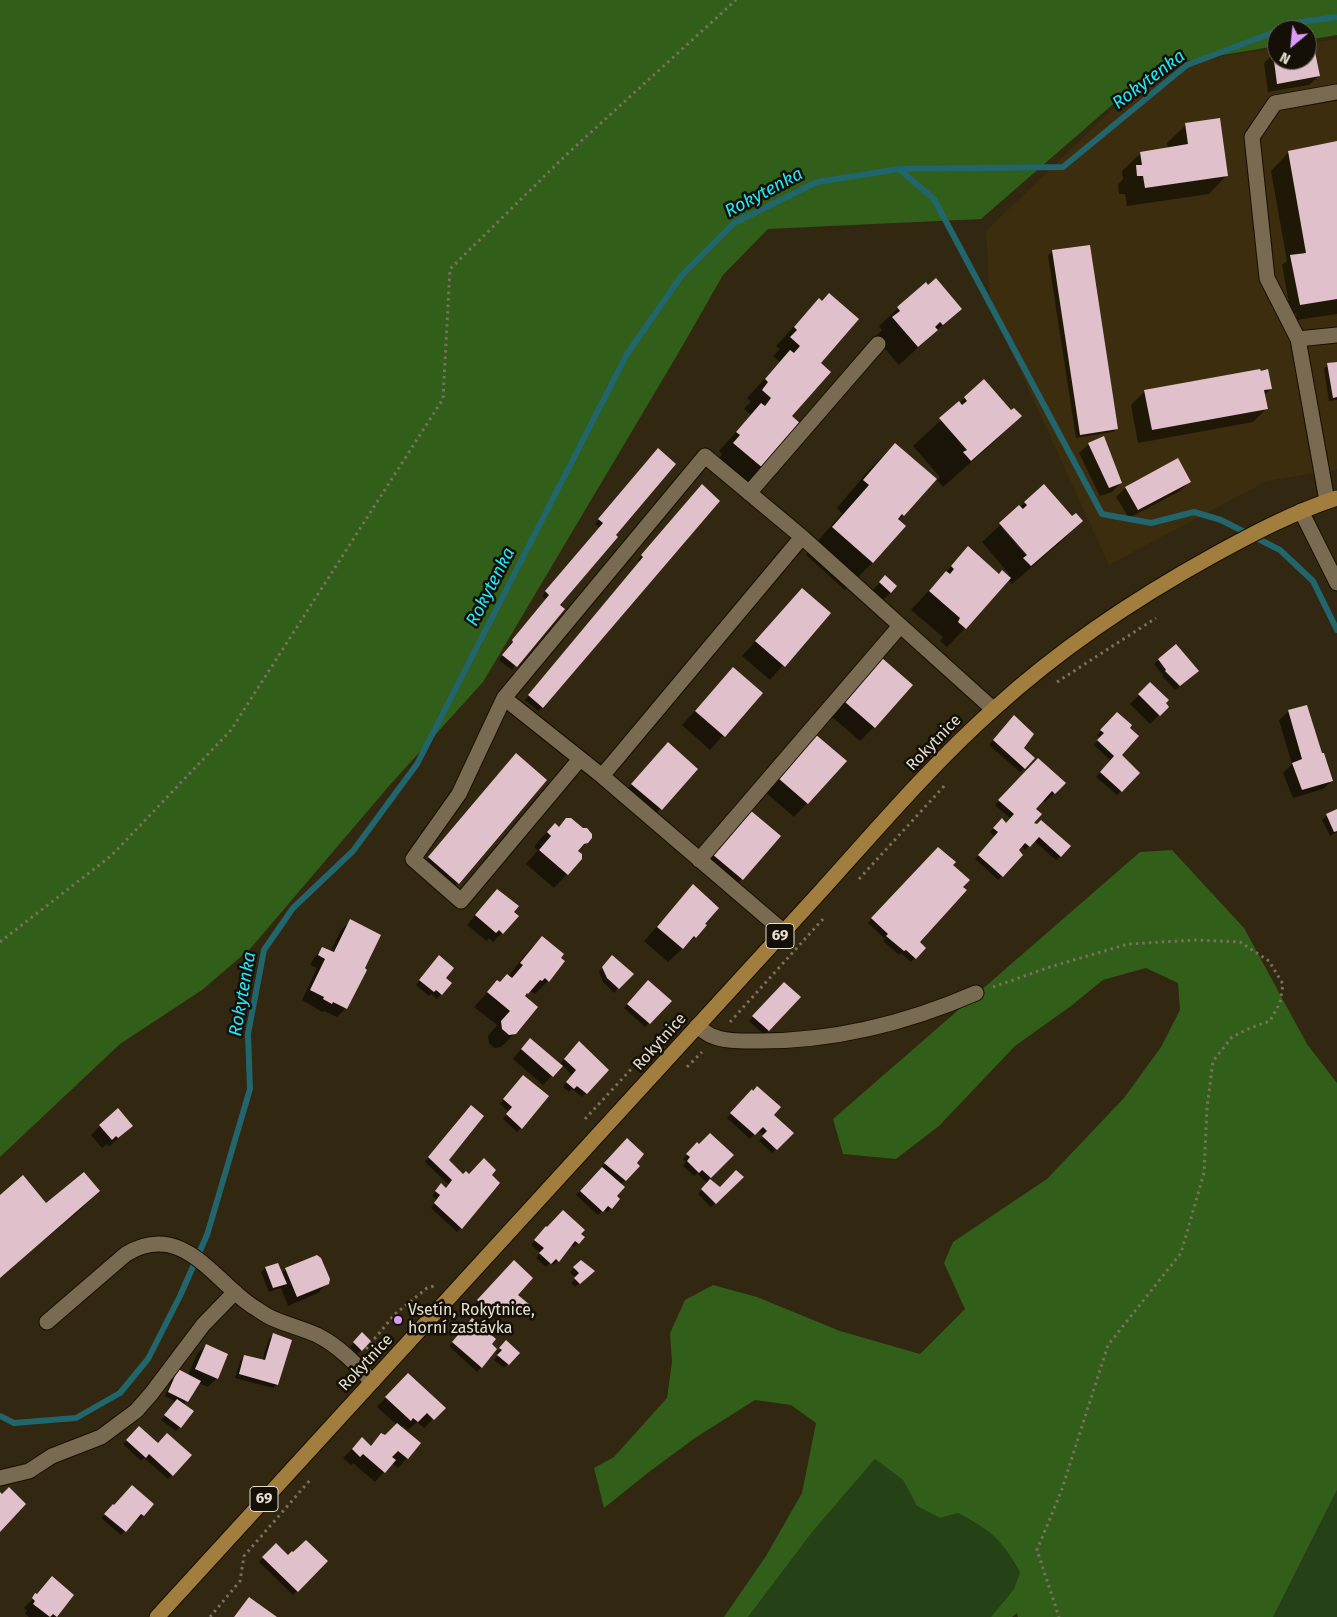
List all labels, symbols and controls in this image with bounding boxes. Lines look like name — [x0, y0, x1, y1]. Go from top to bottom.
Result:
north arrow — [1267, 20, 1317, 70]
water label: Rokytenka — [1108, 46, 1190, 114]
text: N — [1277, 48, 1293, 67]
water label: Rokytenka — [721, 163, 807, 223]
water label: Rokytenka — [462, 544, 520, 630]
street label: Rokytnice — [903, 711, 965, 775]
road number: 69 — [766, 924, 794, 948]
water label: Rokytenka — [225, 950, 261, 1038]
street label: Rokytnice — [629, 1009, 691, 1075]
place label: Vsetín, Rokytnice, horní zastávka — [408, 1301, 535, 1339]
marker: Vsetín, Rokytnice, horní zastávka — [392, 1314, 404, 1326]
street label: Rokytnice — [335, 1331, 397, 1395]
road number: 69 — [250, 1486, 278, 1512]

